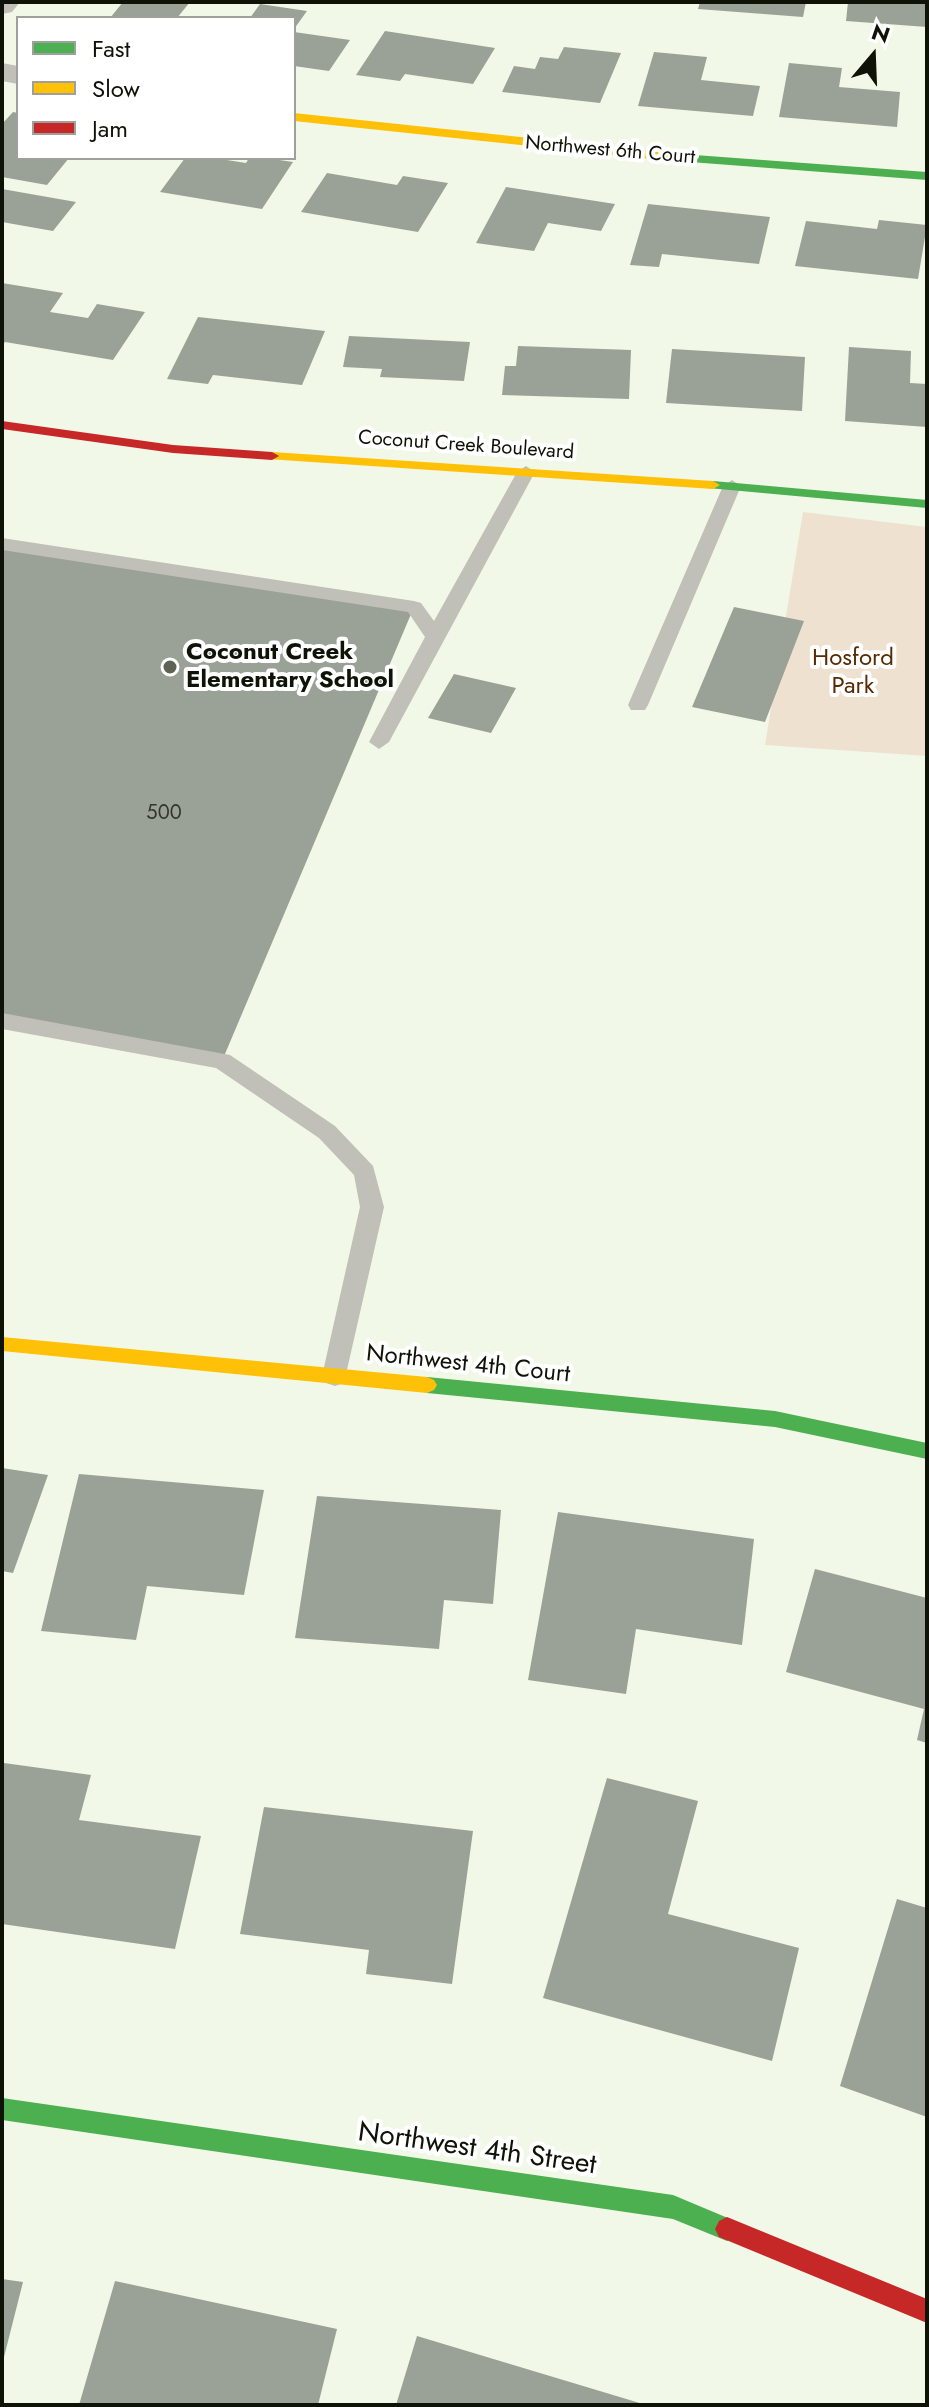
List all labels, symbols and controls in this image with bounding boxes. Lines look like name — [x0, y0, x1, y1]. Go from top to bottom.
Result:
text: N — [867, 15, 894, 51]
legend — [16, 16, 296, 160]
north arrow — [833, 16, 913, 96]
text: Fast — [92, 31, 130, 66]
text: Slow — [92, 71, 140, 106]
text: Jam — [92, 111, 128, 146]
street label: Northwest 6th Court — [524, 132, 696, 170]
street label: Coconut Creek Boulevard — [357, 426, 575, 466]
place label: Coconut Creek Elementary School — [186, 639, 394, 695]
park label: Hosford Park — [812, 645, 894, 701]
marker: Coconut Creek Elementary School — [161, 658, 179, 676]
house number: 500 — [146, 802, 182, 826]
street label: Northwest 4th Court — [365, 1340, 571, 1390]
street label: Northwest 4th Street — [356, 2117, 598, 2183]

